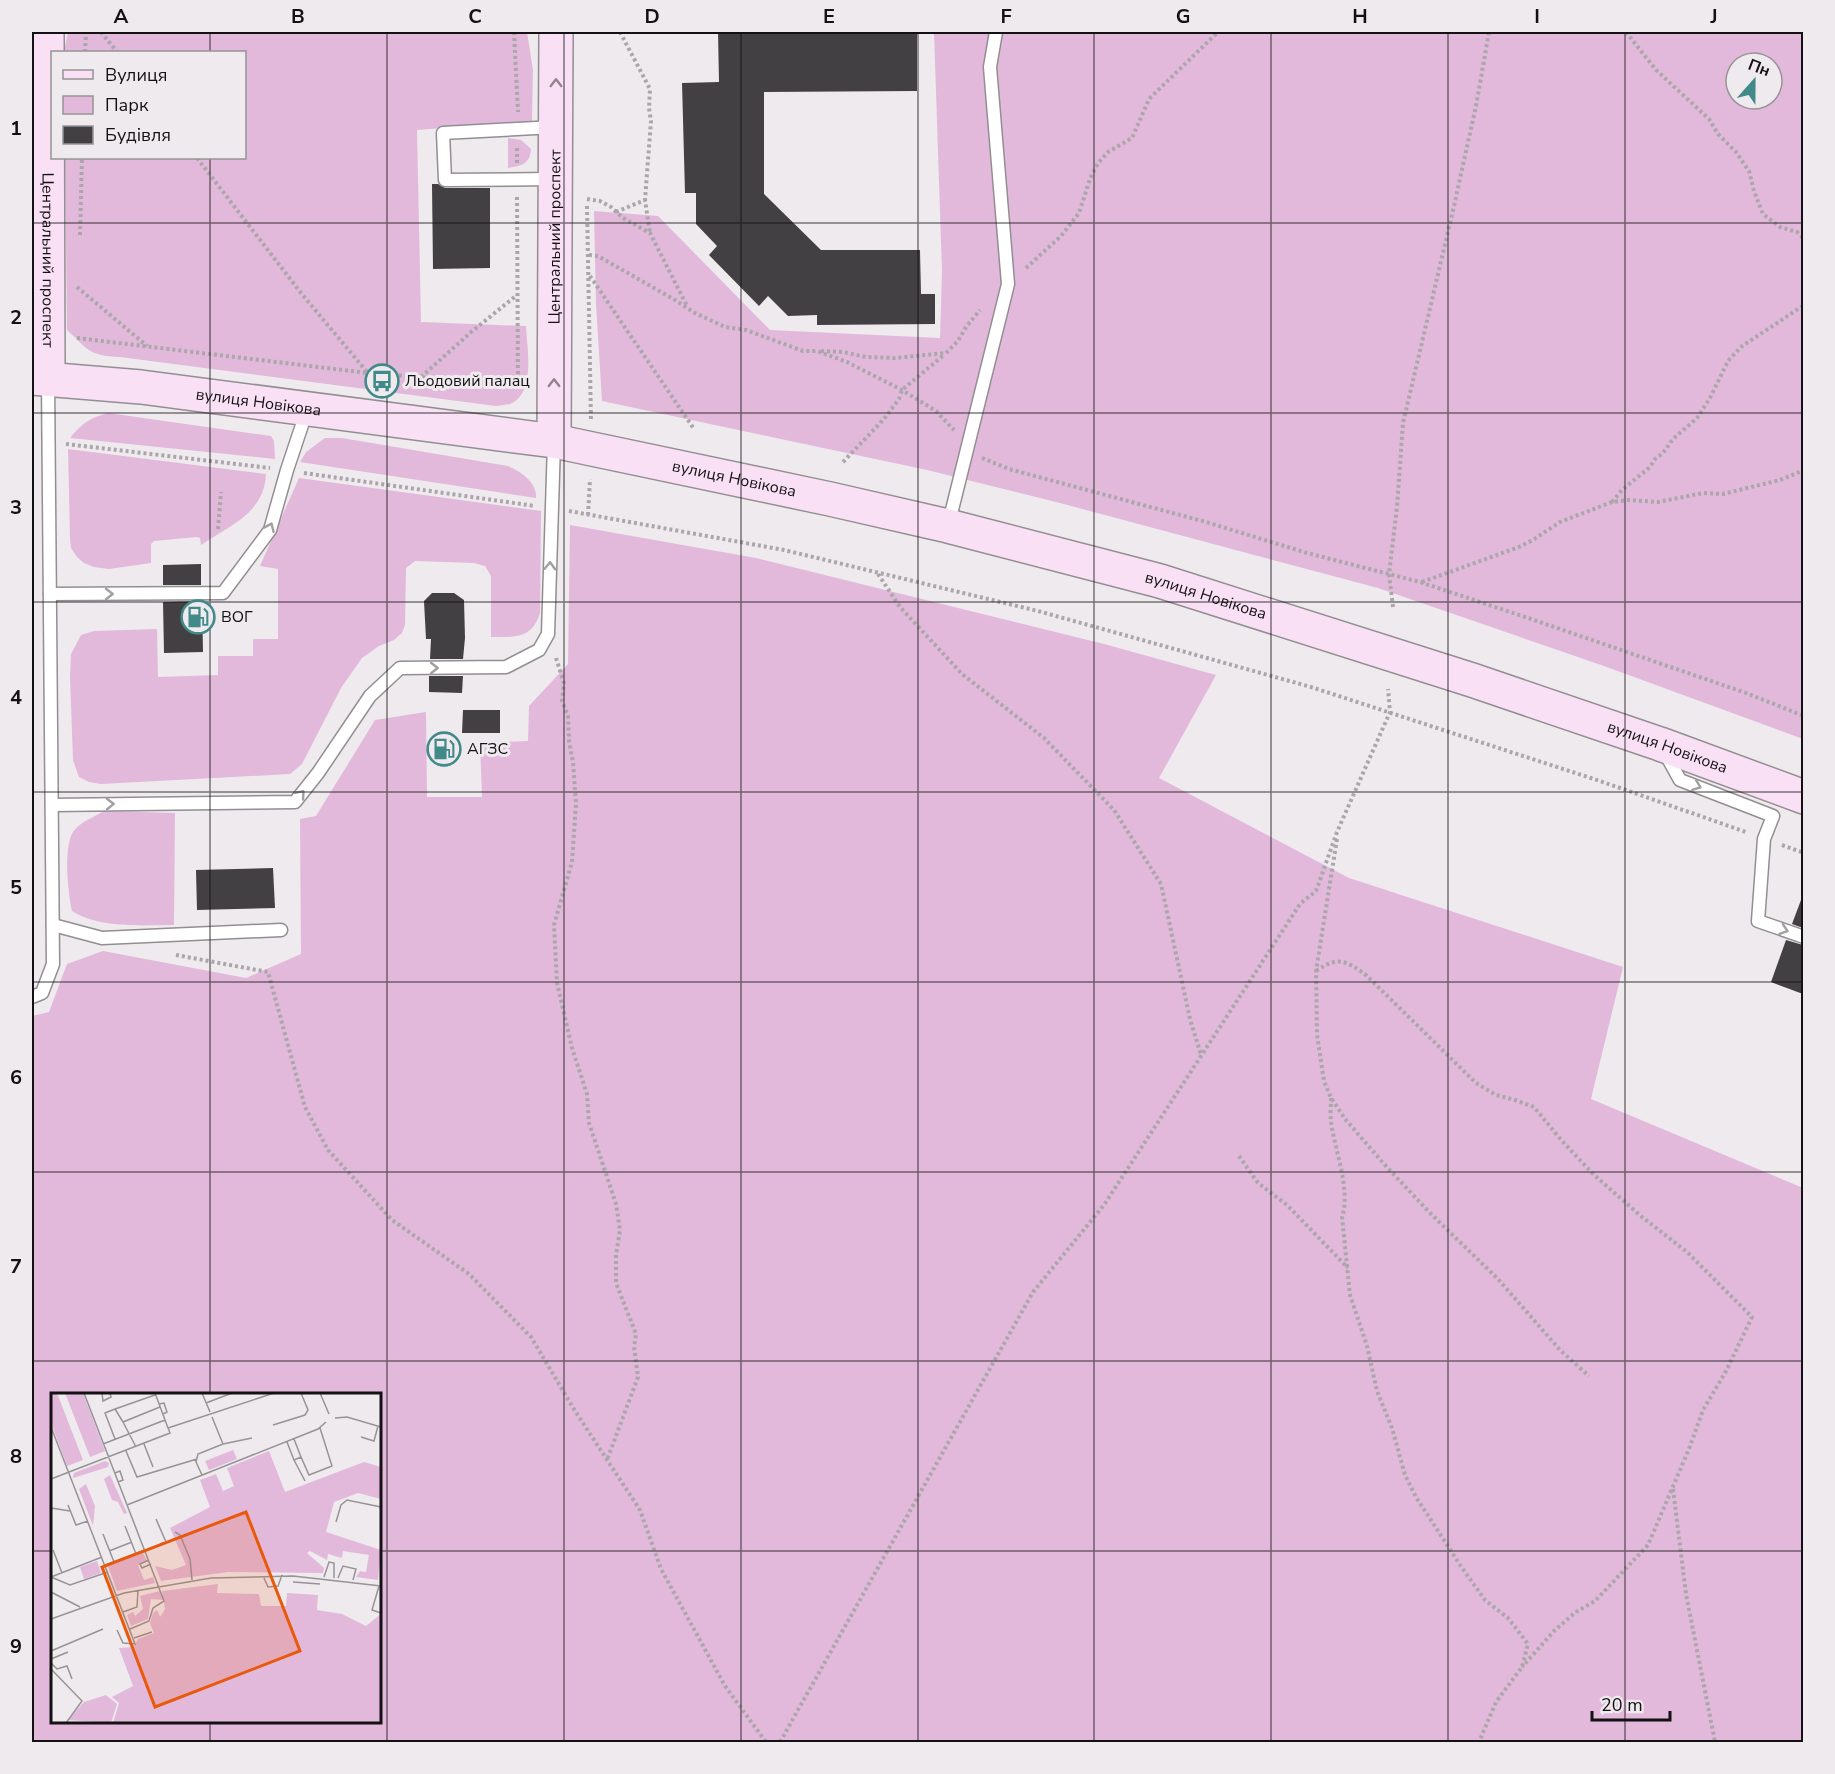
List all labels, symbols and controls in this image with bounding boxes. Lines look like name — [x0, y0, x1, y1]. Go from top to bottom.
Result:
text: A — [114, 3, 129, 30]
text: B — [291, 3, 305, 30]
text: C — [468, 3, 482, 30]
text: D — [644, 3, 660, 30]
text: E — [823, 3, 835, 30]
text: F — [1000, 3, 1012, 30]
text: G — [1176, 3, 1190, 30]
text: H — [1352, 3, 1368, 30]
text: I — [1534, 3, 1540, 30]
text: J — [1709, 3, 1718, 30]
legend — [51, 51, 246, 159]
north arrow — [1724, 51, 1784, 111]
text: Пн — [1745, 54, 1773, 82]
text: Вулиця — [105, 63, 167, 87]
one-way arrow — [550, 78, 562, 87]
text: Парк — [105, 93, 149, 117]
text: 1 — [10, 115, 22, 142]
text: Будівля — [105, 123, 171, 147]
street label: Центральний проспект — [544, 149, 566, 325]
street label: Центральний проспект — [36, 172, 59, 348]
text: 2 — [10, 304, 22, 331]
bus stop icon: Льодовий палац — [364, 363, 400, 399]
place label: Льодовий палац — [405, 370, 530, 392]
one-way arrow — [548, 378, 560, 387]
street label: вулиця Новікова — [195, 383, 323, 421]
street label: вулиця Новікова — [670, 455, 798, 503]
text: 3 — [10, 494, 22, 521]
one-way arrow — [263, 523, 275, 534]
one-way arrow — [544, 562, 556, 571]
street label: вулиця Новікова — [1143, 567, 1269, 625]
one-way arrow — [104, 587, 113, 600]
fuel station icon: ВОГ — [180, 599, 216, 635]
place label: ВОГ — [221, 606, 253, 628]
one-way arrow — [430, 661, 439, 674]
text: 4 — [10, 684, 22, 711]
street label: вулиця Новікова — [1604, 716, 1731, 779]
fuel station icon: АГЗС — [426, 731, 462, 767]
place label: АГЗС — [467, 738, 509, 760]
one-way arrow — [1691, 779, 1702, 791]
one-way arrow — [294, 790, 305, 801]
one-way arrow — [106, 798, 115, 810]
text: 5 — [10, 874, 22, 901]
one-way arrow — [1778, 922, 1789, 935]
text: 6 — [10, 1064, 22, 1091]
text: 7 — [10, 1253, 22, 1280]
inset map — [51, 1393, 381, 1723]
text: 8 — [10, 1443, 22, 1470]
text: 9 — [10, 1633, 22, 1660]
scale bar — [1592, 1684, 1670, 1722]
text: 20 m — [1601, 1693, 1643, 1717]

